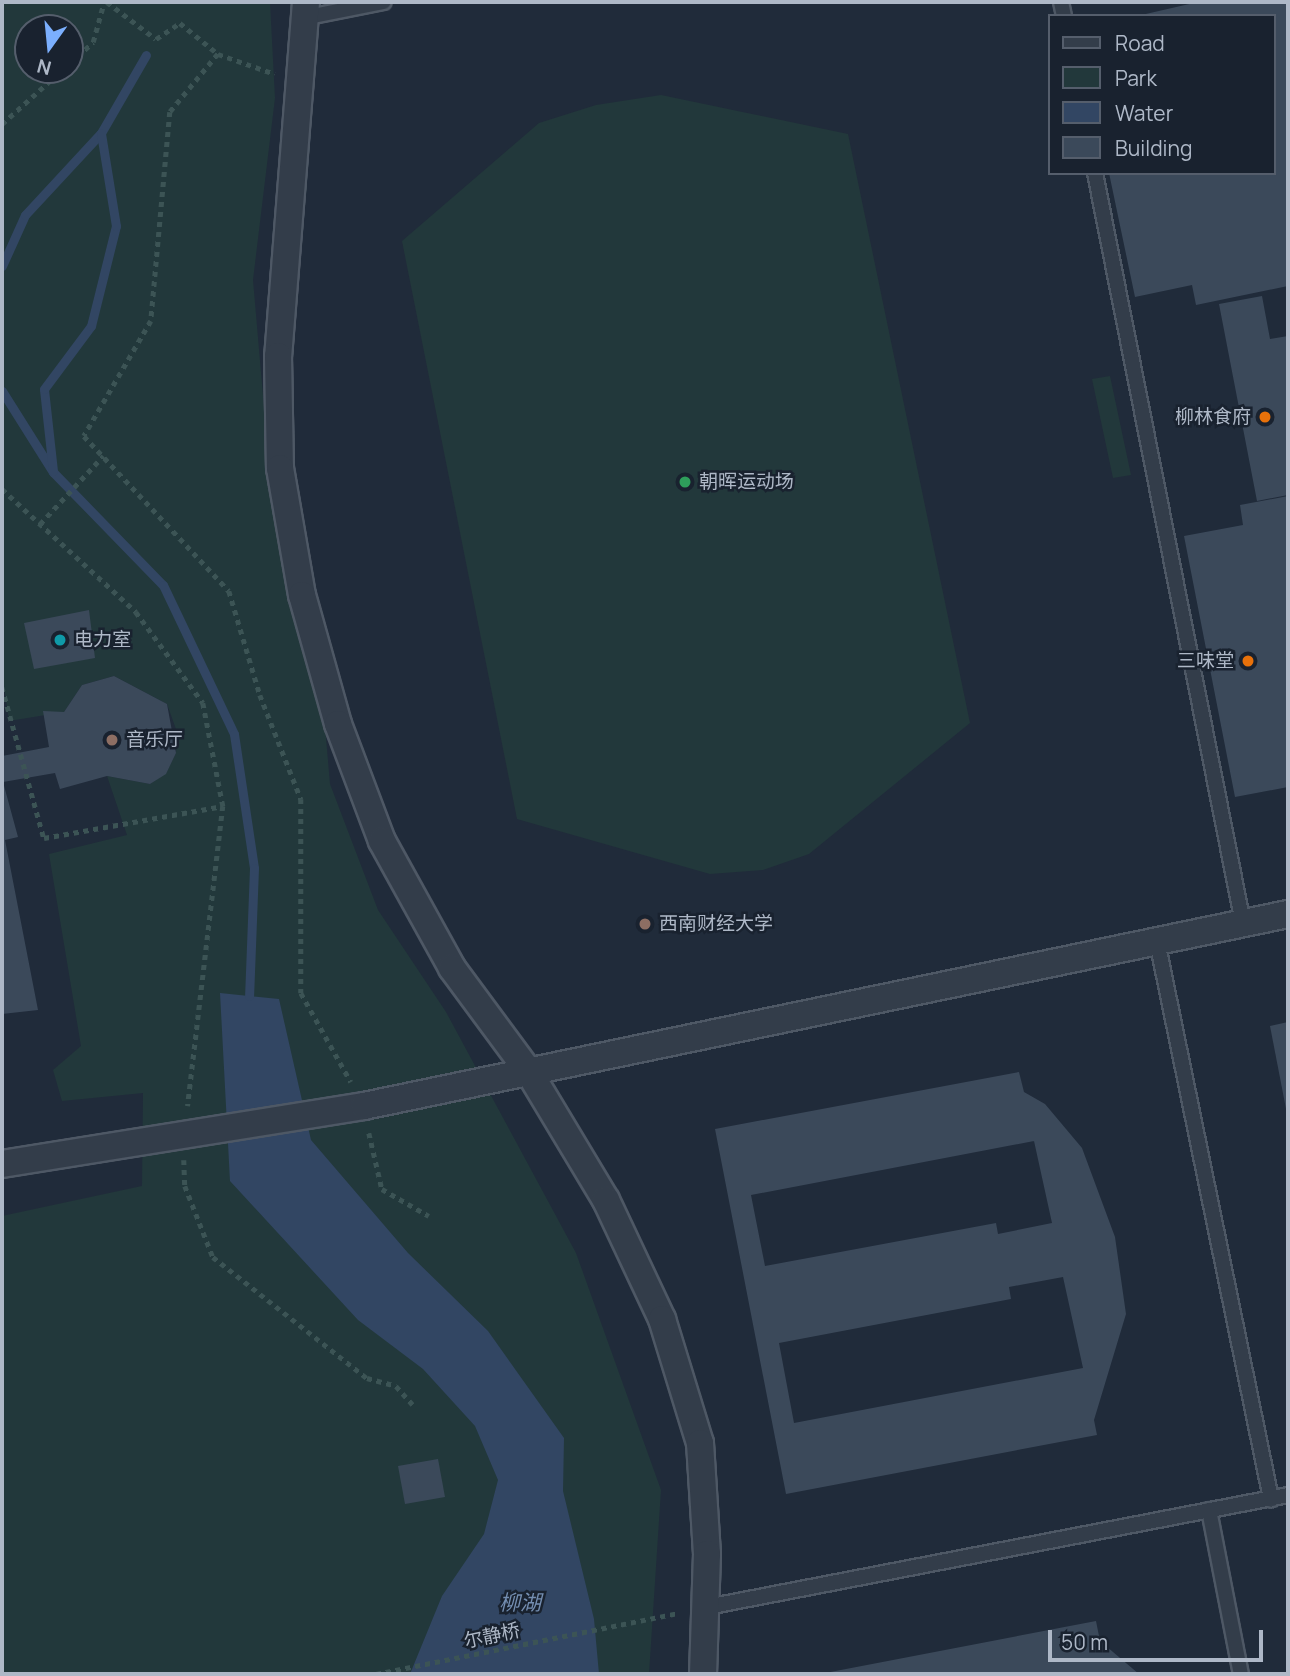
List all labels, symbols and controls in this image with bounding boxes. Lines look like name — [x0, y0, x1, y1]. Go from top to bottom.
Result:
north arrow — [14, 14, 84, 84]
legend — [1048, 14, 1276, 175]
text: Road — [1115, 29, 1165, 57]
text: N — [34, 53, 54, 82]
text: Park — [1115, 64, 1157, 92]
text: Water — [1115, 99, 1173, 127]
text: Building — [1115, 134, 1192, 162]
place label: 柳林食府 — [1175, 406, 1251, 428]
marker: 柳林食府 — [1257, 409, 1273, 425]
place label: 朝晖运动场 — [699, 471, 794, 493]
marker: 朝晖运动场 — [677, 474, 693, 490]
place label: 电力室 — [74, 629, 131, 651]
marker: 电力室 — [52, 632, 68, 648]
place label: 三味堂 — [1177, 650, 1234, 672]
marker: 三味堂 — [1240, 653, 1256, 669]
place label: 音乐厅 — [126, 729, 183, 751]
marker: 音乐厅 — [104, 732, 120, 748]
place label: 西南财经大学 — [659, 913, 773, 935]
marker: 西南财经大学 — [637, 916, 653, 932]
water label: 柳湖 — [499, 1589, 541, 1615]
scale bar — [1052, 1616, 1267, 1660]
street label: 尔静桥 — [462, 1619, 522, 1653]
text: 50 m — [1061, 1628, 1108, 1656]

